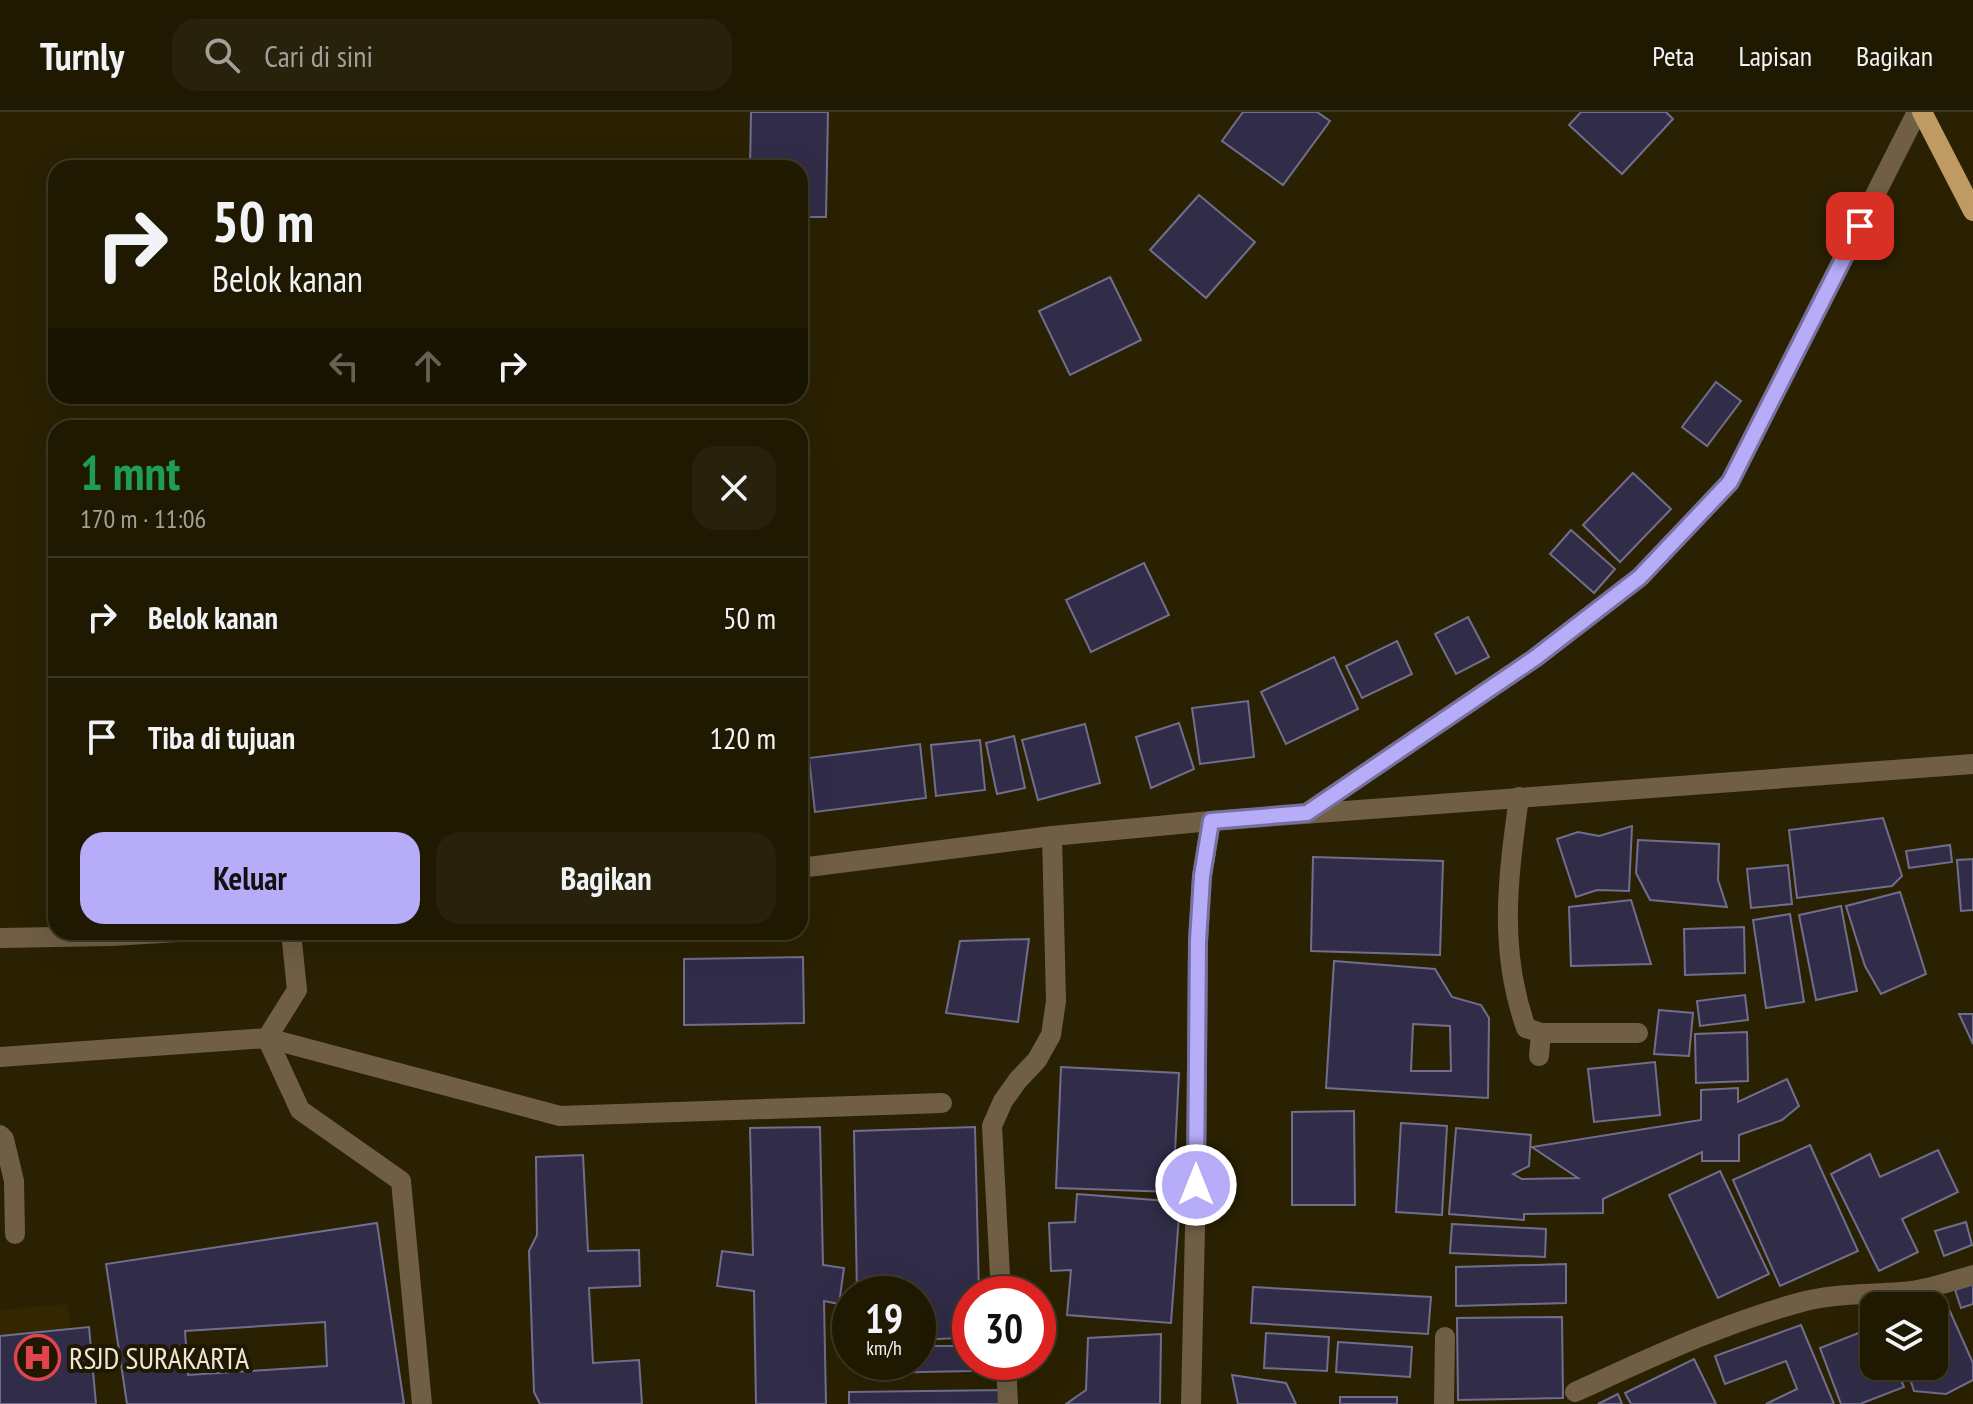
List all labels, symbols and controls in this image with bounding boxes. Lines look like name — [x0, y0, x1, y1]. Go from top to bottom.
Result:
search box — [172, 19, 732, 91]
text: Turnly — [40, 31, 124, 80]
icon: search — [200, 33, 244, 77]
text: Cari di sini — [264, 36, 373, 75]
text: Peta — [1652, 37, 1694, 74]
text: Lapisan — [1738, 37, 1812, 74]
text: Bagikan — [1856, 37, 1933, 74]
text: 50 m — [212, 185, 314, 257]
icon: right — [80, 192, 184, 296]
pin — [1826, 192, 1894, 260]
icon: arrive — [1838, 204, 1882, 248]
text: Belok kanan — [212, 255, 363, 302]
icon: left — [322, 344, 366, 388]
icon: ahead — [406, 344, 450, 388]
icon: right — [490, 344, 534, 388]
text: 1 mnt — [80, 441, 180, 503]
button: close — [692, 446, 776, 530]
text: 170 m · 11:06 — [80, 502, 206, 535]
icon: right — [80, 595, 124, 639]
text: Belok kanan — [148, 598, 278, 637]
text: 50 m — [723, 598, 776, 637]
icon: arrive — [80, 715, 124, 759]
text: Tiba di tujuan — [148, 718, 295, 757]
text: 120 m — [710, 718, 776, 757]
button: Keluar — [80, 832, 420, 924]
button: Bagikan — [436, 832, 776, 924]
position arrow — [1154, 1143, 1238, 1227]
speed limit sign: 30 — [952, 1276, 1056, 1380]
text: 19 — [865, 1292, 903, 1344]
map controls — [1860, 1292, 1948, 1380]
button: layers — [1860, 1292, 1948, 1380]
hospital icon: RSJD SURAKARTA — [14, 1333, 62, 1381]
text: km/h — [866, 1335, 902, 1361]
place label: RSJD SURAKARTA — [69, 1338, 250, 1377]

